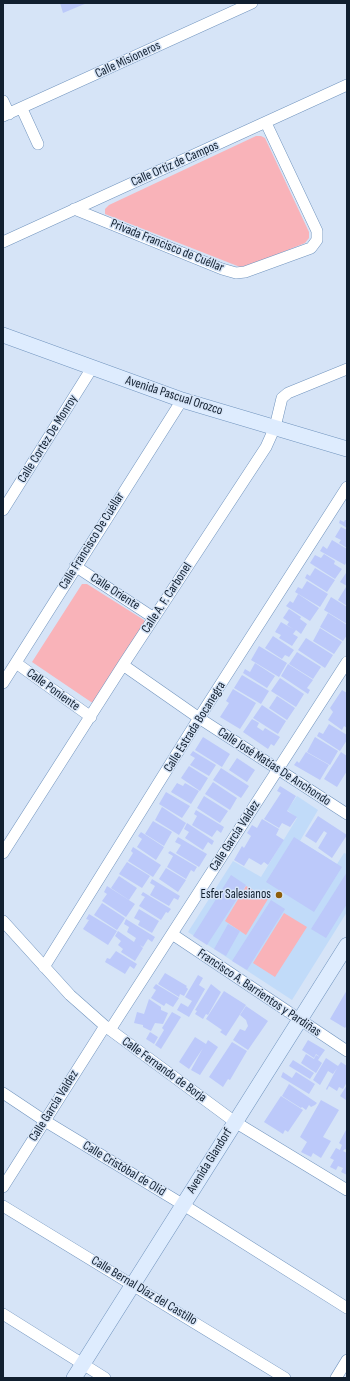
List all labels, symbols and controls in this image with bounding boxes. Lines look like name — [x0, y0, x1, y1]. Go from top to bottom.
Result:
street label: Calle Misioneros — [93, 38, 163, 82]
street label: Calle Ortiz de Campos — [129, 138, 221, 190]
street label: Privada Francisco de Cuéllar — [108, 216, 226, 276]
street label: Avenida Pascual Orozco — [123, 373, 225, 419]
street label: Calle Cortez De Monroy — [15, 392, 81, 486]
street label: Calle Francisco De Cuéllar — [56, 490, 128, 592]
street label: Calle A. F. Carbonel — [138, 560, 196, 636]
street label: Calle Oriente — [87, 570, 143, 614]
street label: Calle Poniente — [23, 665, 83, 715]
street label: Calle Estrada Bocanegra — [161, 679, 229, 775]
street label: Calle José Matías De Anchondo — [215, 725, 333, 809]
street label: Calle García Valdez — [206, 798, 264, 874]
place label: Esfer Salesianos — [201, 887, 271, 903]
marker: Esfer Salesianos — [274, 890, 284, 900]
street label: Francisco A. Barrientos y Pardiñas — [194, 946, 324, 1040]
street label: Calle Fernando de Borja — [119, 1034, 209, 1106]
street label: Calle García Valdez — [26, 1068, 82, 1144]
street label: Avenida Glandorf — [184, 1125, 236, 1197]
street label: Calle Cristóbal de Olid — [80, 1138, 168, 1200]
street label: Calle Bernal Díaz del Castillo — [88, 1253, 200, 1329]

